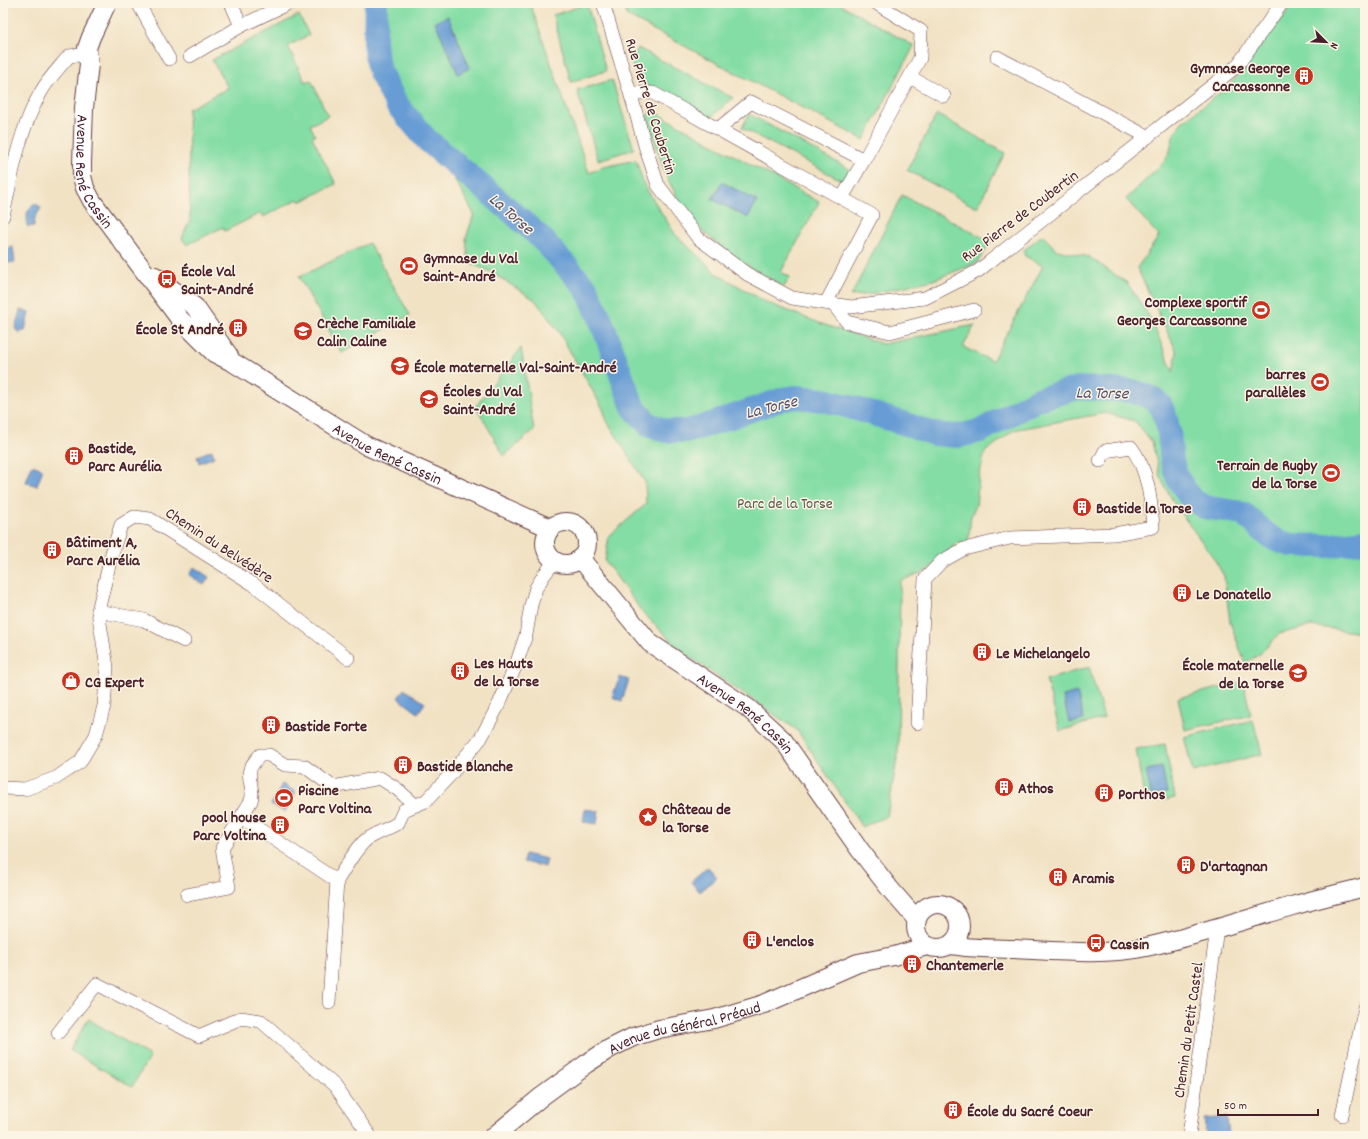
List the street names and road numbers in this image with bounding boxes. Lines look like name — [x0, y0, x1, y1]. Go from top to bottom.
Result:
street label: Rue Pierre de Coubertin — [618, 36, 681, 178]
street label: Avenue René Cassin — [68, 114, 118, 234]
street label: Rue Pierre de Coubertin — [957, 165, 1084, 269]
street label: Avenue René Cassin — [327, 418, 445, 492]
street label: Chemin du Belvédère — [160, 502, 277, 590]
street label: Avenue René Cassin — [691, 668, 798, 759]
street label: Chemin du Petit Castel — [1169, 961, 1210, 1100]
street label: Avenue du Général Préaud — [605, 997, 764, 1062]

